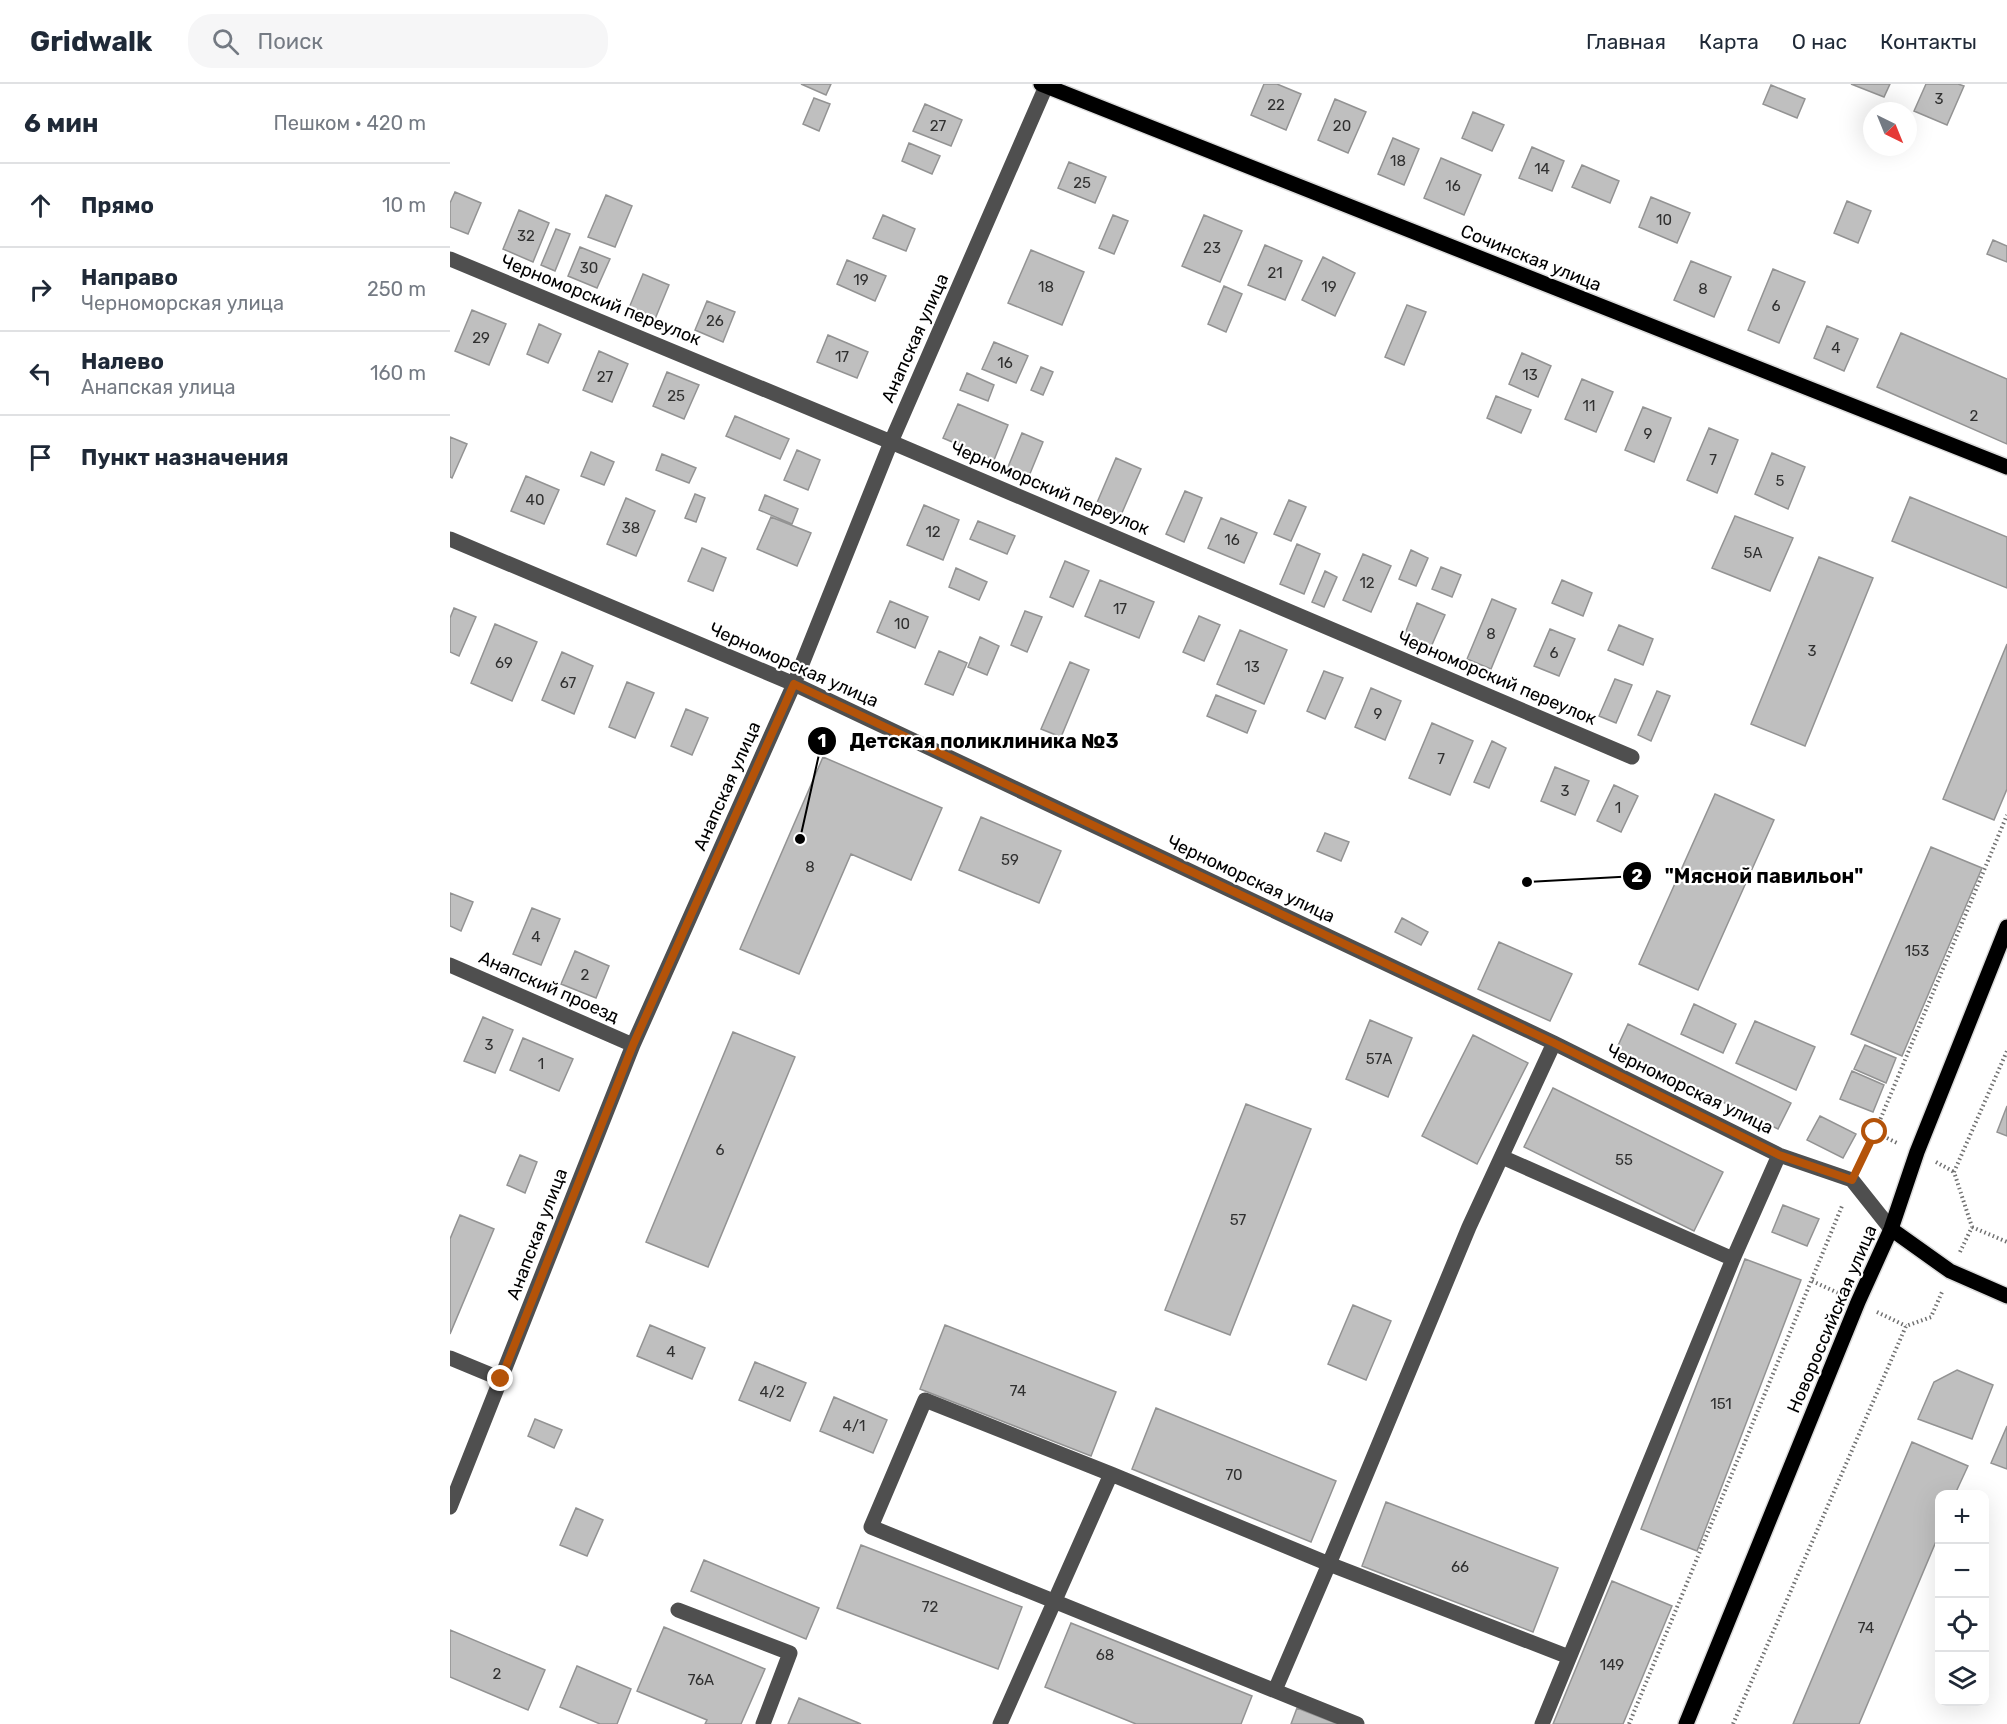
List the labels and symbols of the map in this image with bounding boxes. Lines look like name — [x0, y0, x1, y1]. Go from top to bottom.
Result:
house number: 3 — [1934, 90, 1944, 108]
house number: 22 — [1267, 96, 1285, 114]
north arrow — [1863, 102, 1917, 156]
house number: 27 — [930, 117, 947, 135]
house number: 20 — [1333, 117, 1351, 135]
house number: 18 — [1390, 152, 1406, 170]
house number: 14 — [1534, 160, 1550, 178]
house number: 25 — [1073, 174, 1091, 192]
house number: 16 — [1445, 177, 1461, 195]
house number: 10 — [1656, 211, 1672, 229]
street label: Сочинская улица — [1457, 220, 1605, 296]
house number: 32 — [517, 227, 535, 245]
house number: 23 — [1203, 239, 1221, 257]
street label: Черноморский переулок — [498, 250, 705, 350]
house number: 30 — [580, 259, 598, 277]
house number: 21 — [1267, 264, 1283, 282]
street label: Анапская улица — [877, 270, 953, 406]
house number: 19 — [853, 271, 869, 289]
house number: 18 — [1038, 278, 1054, 296]
house number: 19 — [1321, 278, 1337, 296]
house number: 8 — [1698, 280, 1708, 298]
house number: 6 — [1771, 297, 1781, 315]
house number: 26 — [706, 312, 724, 330]
house number: 29 — [472, 329, 490, 347]
house number: 4 — [1831, 339, 1841, 357]
house number: 17 — [835, 348, 849, 366]
house number: 16 — [997, 354, 1013, 372]
house number: 13 — [1522, 366, 1538, 384]
house number: 27 — [597, 368, 614, 386]
house number: 25 — [667, 387, 685, 405]
house number: 11 — [1583, 397, 1595, 415]
house number: 2 — [1970, 407, 1979, 425]
house number: 9 — [1644, 425, 1653, 443]
street label: Черноморский переулок — [947, 436, 1153, 540]
house number: 7 — [1709, 451, 1717, 469]
house number: 5 — [1776, 472, 1785, 490]
house number: 40 — [526, 491, 544, 509]
house number: 38 — [622, 519, 640, 537]
house number: 12 — [925, 523, 941, 541]
house number: 16 — [1224, 531, 1240, 549]
house number: 5А — [1744, 544, 1762, 562]
house number: 12 — [1359, 574, 1375, 592]
house number: 17 — [1113, 600, 1127, 618]
house number: 10 — [894, 615, 910, 633]
street label: Черноморская улица — [706, 618, 882, 712]
house number: 8 — [1486, 625, 1496, 643]
street label: Черноморский переулок — [1394, 626, 1600, 730]
house number: 3 — [1807, 642, 1817, 660]
house number: 6 — [1549, 644, 1559, 662]
house number: 69 — [495, 654, 513, 672]
house number: 13 — [1244, 658, 1260, 676]
house number: 67 — [560, 674, 576, 692]
house number: 9 — [1374, 705, 1383, 723]
street label: Анапская улица — [689, 718, 765, 854]
callout: Детская поликлиника №3 — [807, 722, 1131, 760]
text: Детская поликлиника №3 — [849, 729, 1119, 753]
text: 1 — [818, 730, 826, 752]
house number: 7 — [1437, 750, 1445, 768]
house number: 3 — [1560, 782, 1570, 800]
house number: 1 — [1615, 799, 1621, 817]
street label: Черноморская улица — [1164, 830, 1338, 928]
house number: 59 — [1001, 851, 1019, 869]
callout: "Мясной павильон" — [1622, 857, 1875, 895]
house number: 8 — [805, 858, 815, 876]
text: "Мясной павильон" — [1665, 864, 1863, 888]
text: 2 — [1631, 865, 1643, 887]
house number: 4 — [531, 928, 541, 946]
house number: 153 — [1905, 942, 1929, 960]
street label: Анапский проезд — [475, 946, 623, 1028]
house number: 2 — [581, 966, 590, 984]
house number: 3 — [484, 1036, 494, 1054]
street label: Черноморская улица — [1603, 1039, 1777, 1139]
house number: 57А — [1366, 1050, 1392, 1068]
house number: 1 — [538, 1055, 544, 1073]
route start — [1861, 1118, 1887, 1144]
house number: 6 — [715, 1141, 725, 1159]
house number: 55 — [1615, 1151, 1633, 1169]
street label: Анапская улица — [502, 1165, 572, 1303]
house number: 57 — [1230, 1211, 1247, 1229]
street label: Новороссийская улица — [1782, 1222, 1882, 1416]
house number: 4 — [666, 1343, 676, 1361]
route end — [487, 1365, 513, 1391]
house number: 74 — [1010, 1382, 1026, 1400]
house number: 4/2 — [759, 1383, 785, 1401]
house number: 151 — [1710, 1395, 1732, 1413]
house number: 4/1 — [843, 1417, 865, 1435]
house number: 70 — [1225, 1466, 1243, 1484]
house number: 66 — [1451, 1558, 1469, 1576]
house number: 72 — [922, 1598, 938, 1616]
house number: 74 — [1858, 1619, 1874, 1637]
house number: 68 — [1096, 1646, 1114, 1664]
house number: 149 — [1600, 1656, 1624, 1674]
house number: 2 — [493, 1665, 502, 1683]
house number: 76А — [688, 1671, 714, 1689]

